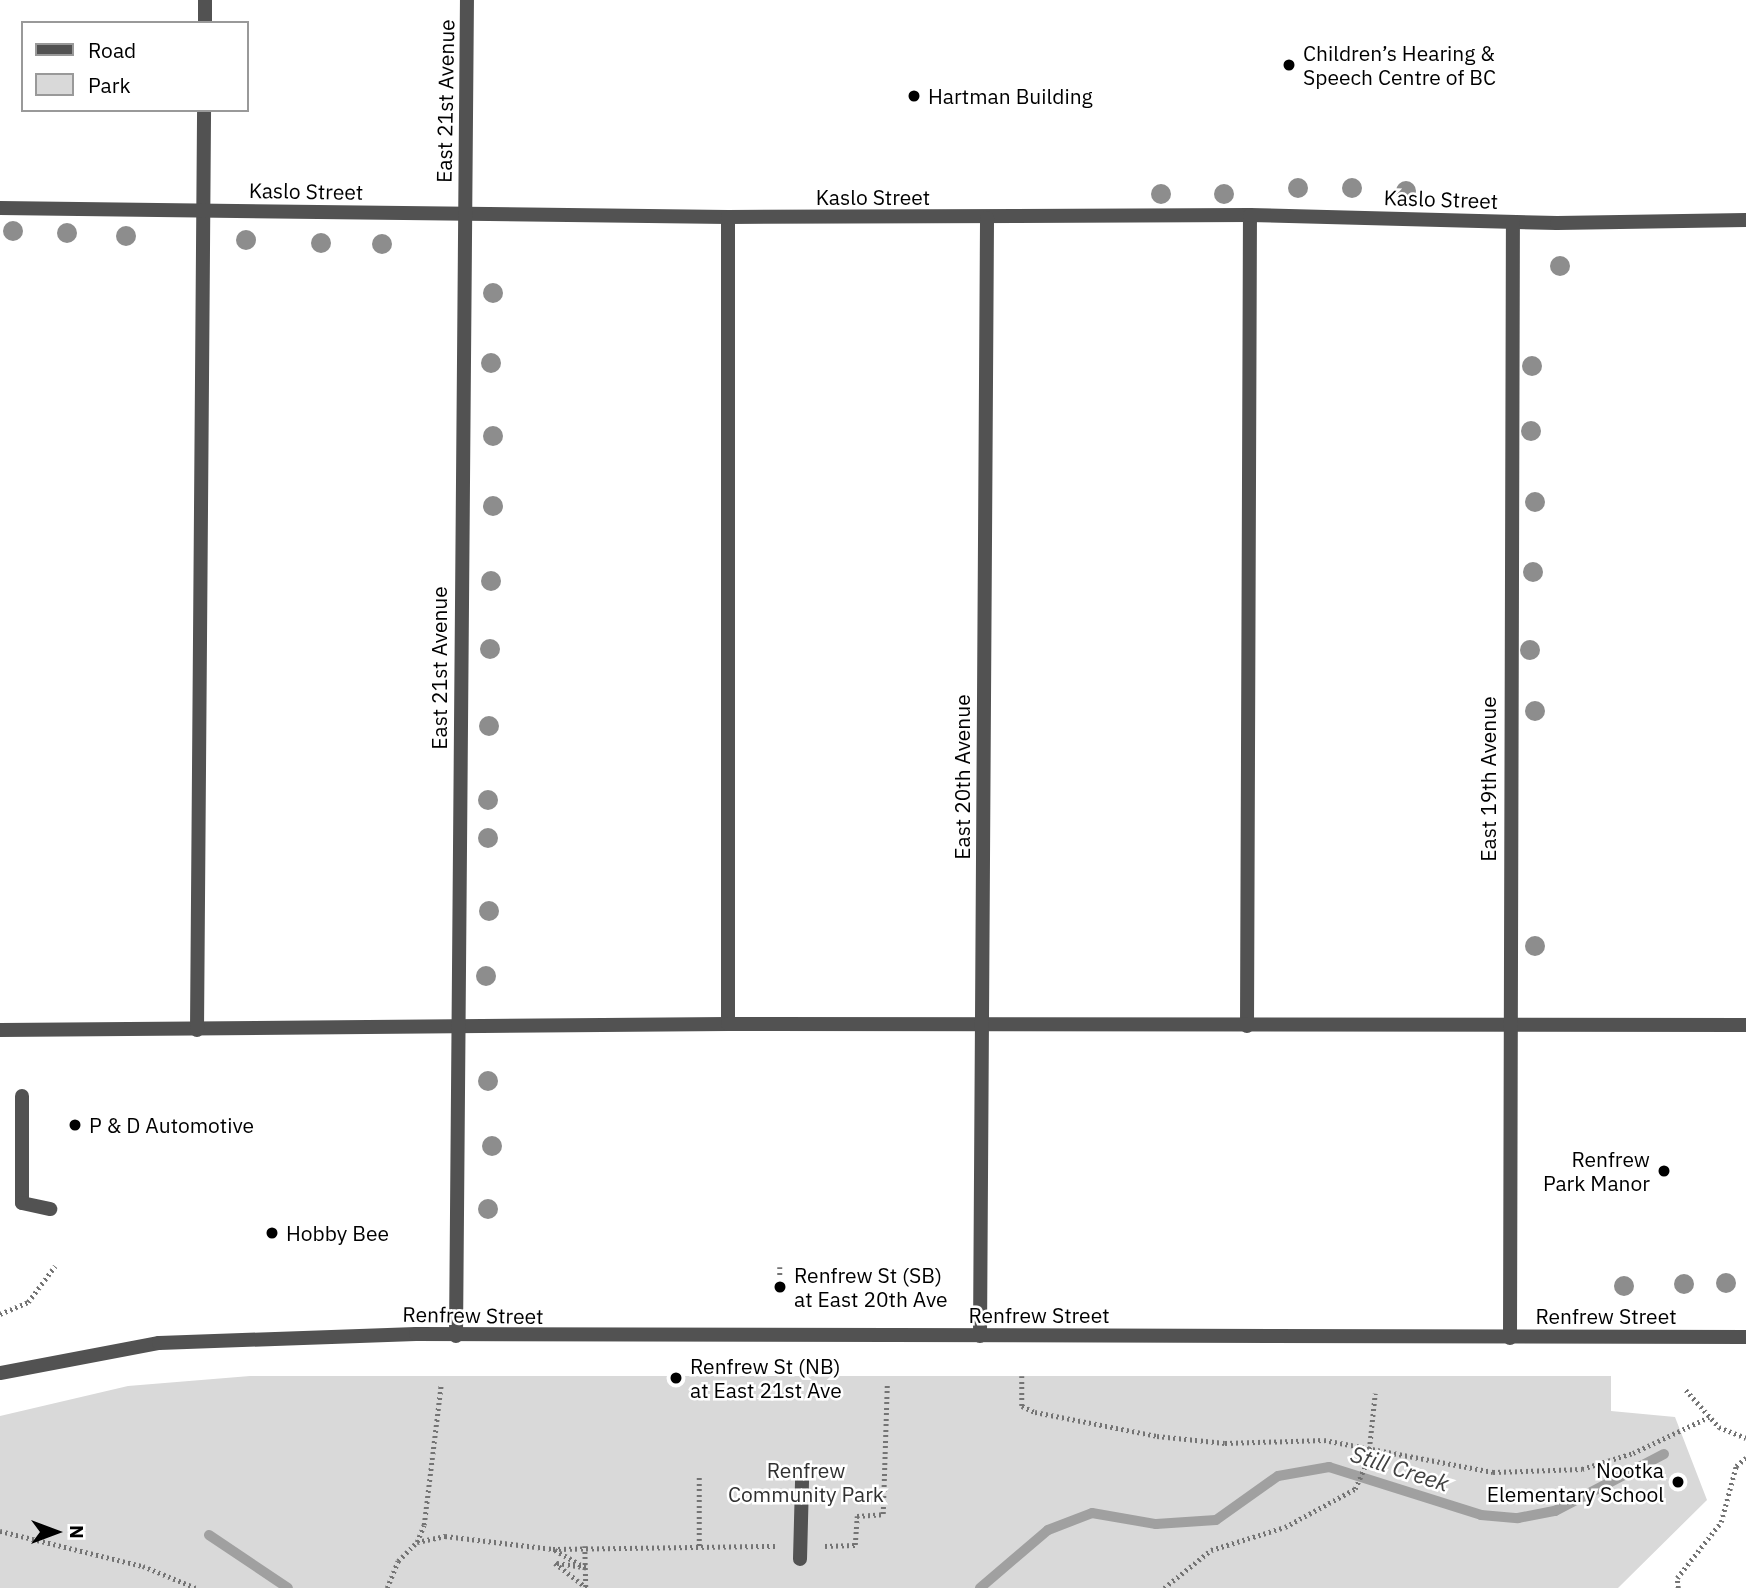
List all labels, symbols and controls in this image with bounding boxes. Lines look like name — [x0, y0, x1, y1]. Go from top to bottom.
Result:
street label: East 21st Avenue — [431, 19, 459, 183]
legend — [21, 21, 248, 112]
text: Road — [88, 36, 136, 64]
place label: Children’s Hearing & Speech Centre of BC — [1303, 40, 1496, 90]
marker: Children’s Hearing & Speech Centre of BC — [1281, 57, 1297, 73]
text: Park — [88, 71, 131, 99]
place label: Hartman Building — [928, 83, 1093, 109]
marker: Hartman Building — [906, 88, 922, 104]
street label: Kaslo Street — [249, 177, 363, 205]
street label: Kaslo Street — [816, 184, 930, 210]
street label: Kaslo Street — [1383, 184, 1499, 214]
street label: East 21st Avenue — [426, 586, 452, 750]
street label: East 20th Avenue — [949, 694, 975, 860]
street label: East 19th Avenue — [1475, 696, 1501, 862]
place label: P & D Automotive — [89, 1112, 254, 1138]
marker: P & D Automotive — [67, 1117, 83, 1133]
place label: Renfrew Park Manor — [1543, 1146, 1650, 1196]
marker: Renfrew Park Manor — [1656, 1163, 1672, 1179]
place label: Hobby Bee — [286, 1220, 389, 1246]
marker: Hobby Bee — [264, 1225, 280, 1241]
place label: Renfrew St (SB) at East 20th Ave — [794, 1262, 948, 1312]
marker: Renfrew St (SB) at East 20th Ave — [772, 1279, 788, 1295]
street label: Renfrew Street — [402, 1301, 544, 1329]
street label: Renfrew Street — [968, 1302, 1110, 1328]
street label: Renfrew Street — [1535, 1303, 1677, 1329]
place label: Renfrew St (NB) at East 21st Ave — [690, 1353, 842, 1403]
marker: Renfrew St (NB) at East 21st Ave — [668, 1370, 684, 1386]
water label: Still Creek — [1347, 1439, 1453, 1497]
park label: Renfrew Community Park — [728, 1457, 884, 1507]
place label: Nootka Elementary School — [1487, 1457, 1664, 1507]
marker: Nootka Elementary School — [1670, 1474, 1686, 1490]
north arrow — [21, 1497, 91, 1567]
text: N — [65, 1525, 89, 1539]

